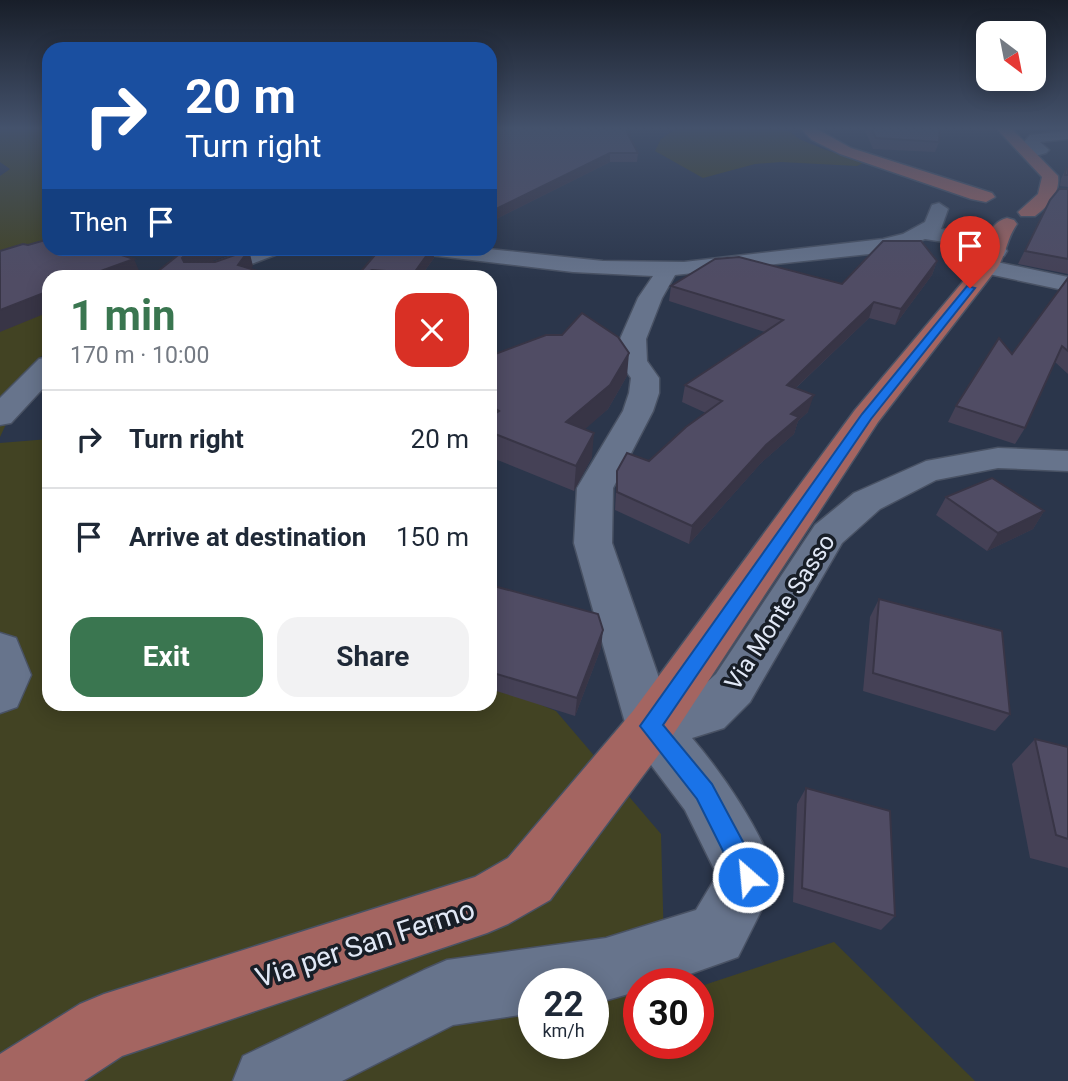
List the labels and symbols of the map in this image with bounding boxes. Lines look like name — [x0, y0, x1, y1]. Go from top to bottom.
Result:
north arrow — [976, 21, 1046, 91]
pin — [940, 216, 1000, 288]
street label: Via Monte Sasso — [719, 529, 841, 695]
position arrow — [711, 840, 785, 914]
street label: Via per San Fermo — [252, 893, 479, 994]
speed limit sign: 30 — [623, 968, 714, 1059]

